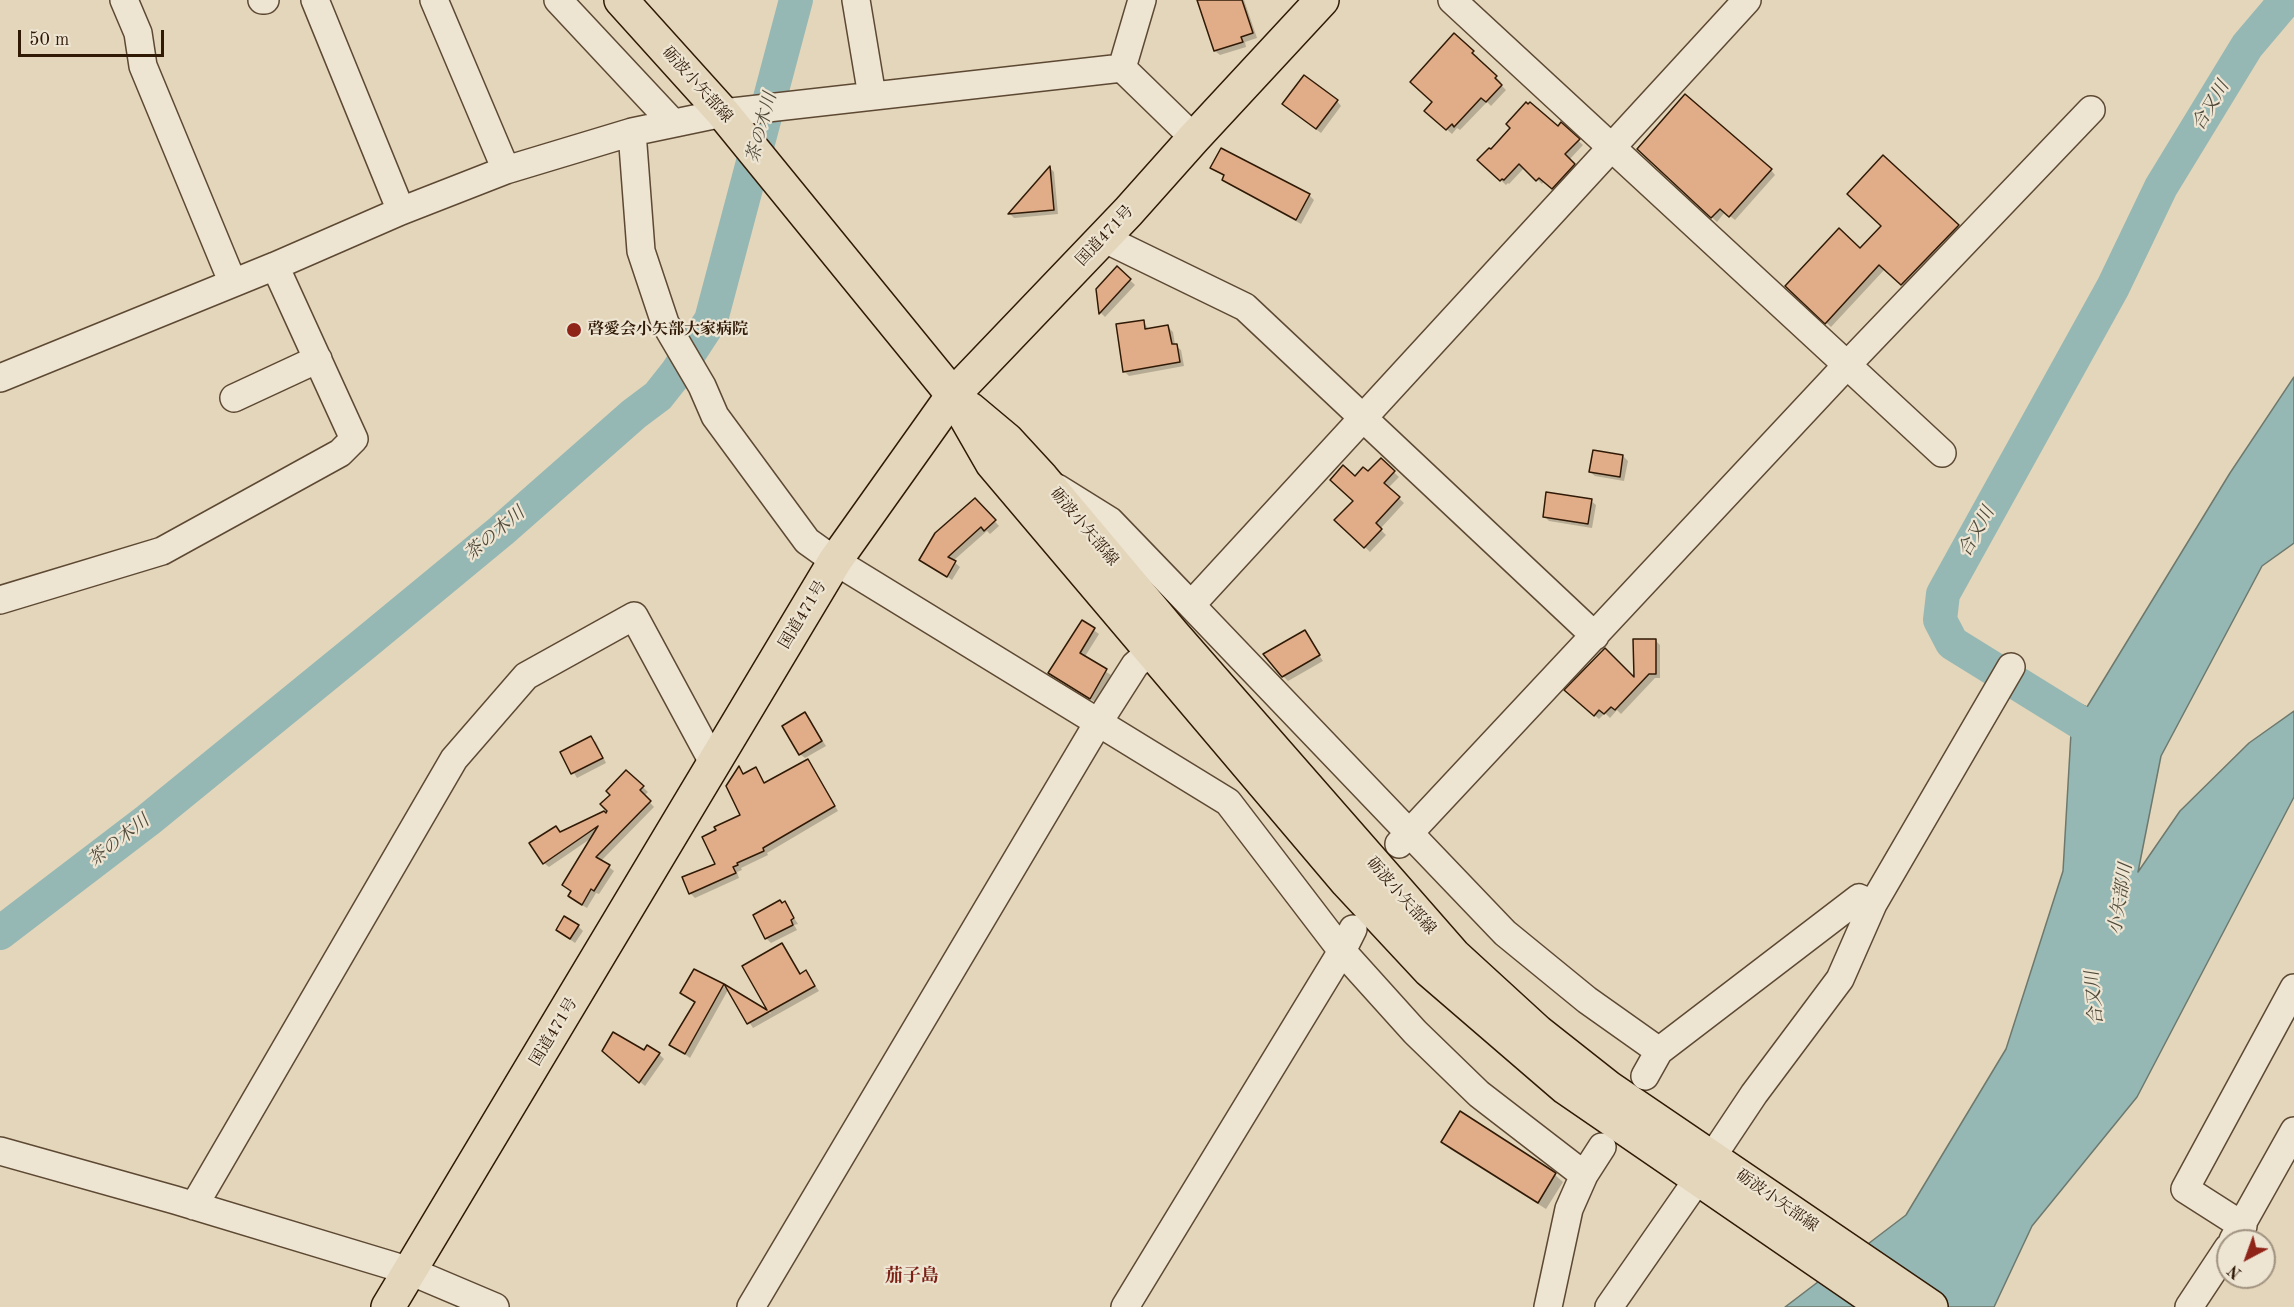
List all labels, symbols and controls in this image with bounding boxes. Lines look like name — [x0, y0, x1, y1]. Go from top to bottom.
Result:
scale bar — [21, 18, 166, 56]
text: 50 m — [29, 31, 69, 49]
street label: 砺波小矢部線 — [658, 43, 736, 127]
water label: 合又川 — [2188, 77, 2234, 135]
water label: 茶の木川 — [742, 90, 782, 166]
street label: 国道471号 — [1072, 202, 1138, 270]
place label: 啓愛会小矢部大家病院 — [588, 320, 748, 340]
marker: 啓愛会小矢部大家病院 — [565, 321, 583, 339]
street label: 砺波小矢部線 — [1046, 484, 1122, 570]
water label: 茶の木川 — [460, 503, 530, 565]
water label: 合又川 — [1954, 503, 2000, 561]
street label: 国道471号 — [775, 578, 831, 652]
water label: 茶の木川 — [84, 810, 154, 872]
street label: 砺波小矢部線 — [1362, 853, 1440, 939]
water label: 小矢部川 — [2105, 862, 2137, 936]
water label: 合又川 — [2082, 970, 2108, 1026]
street label: 国道471号 — [526, 995, 582, 1069]
street label: 砺波小矢部線 — [1732, 1166, 1822, 1236]
north arrow — [2216, 1229, 2276, 1289]
text: N — [2226, 1261, 2245, 1281]
district label: 茄子島 — [885, 1265, 939, 1287]

